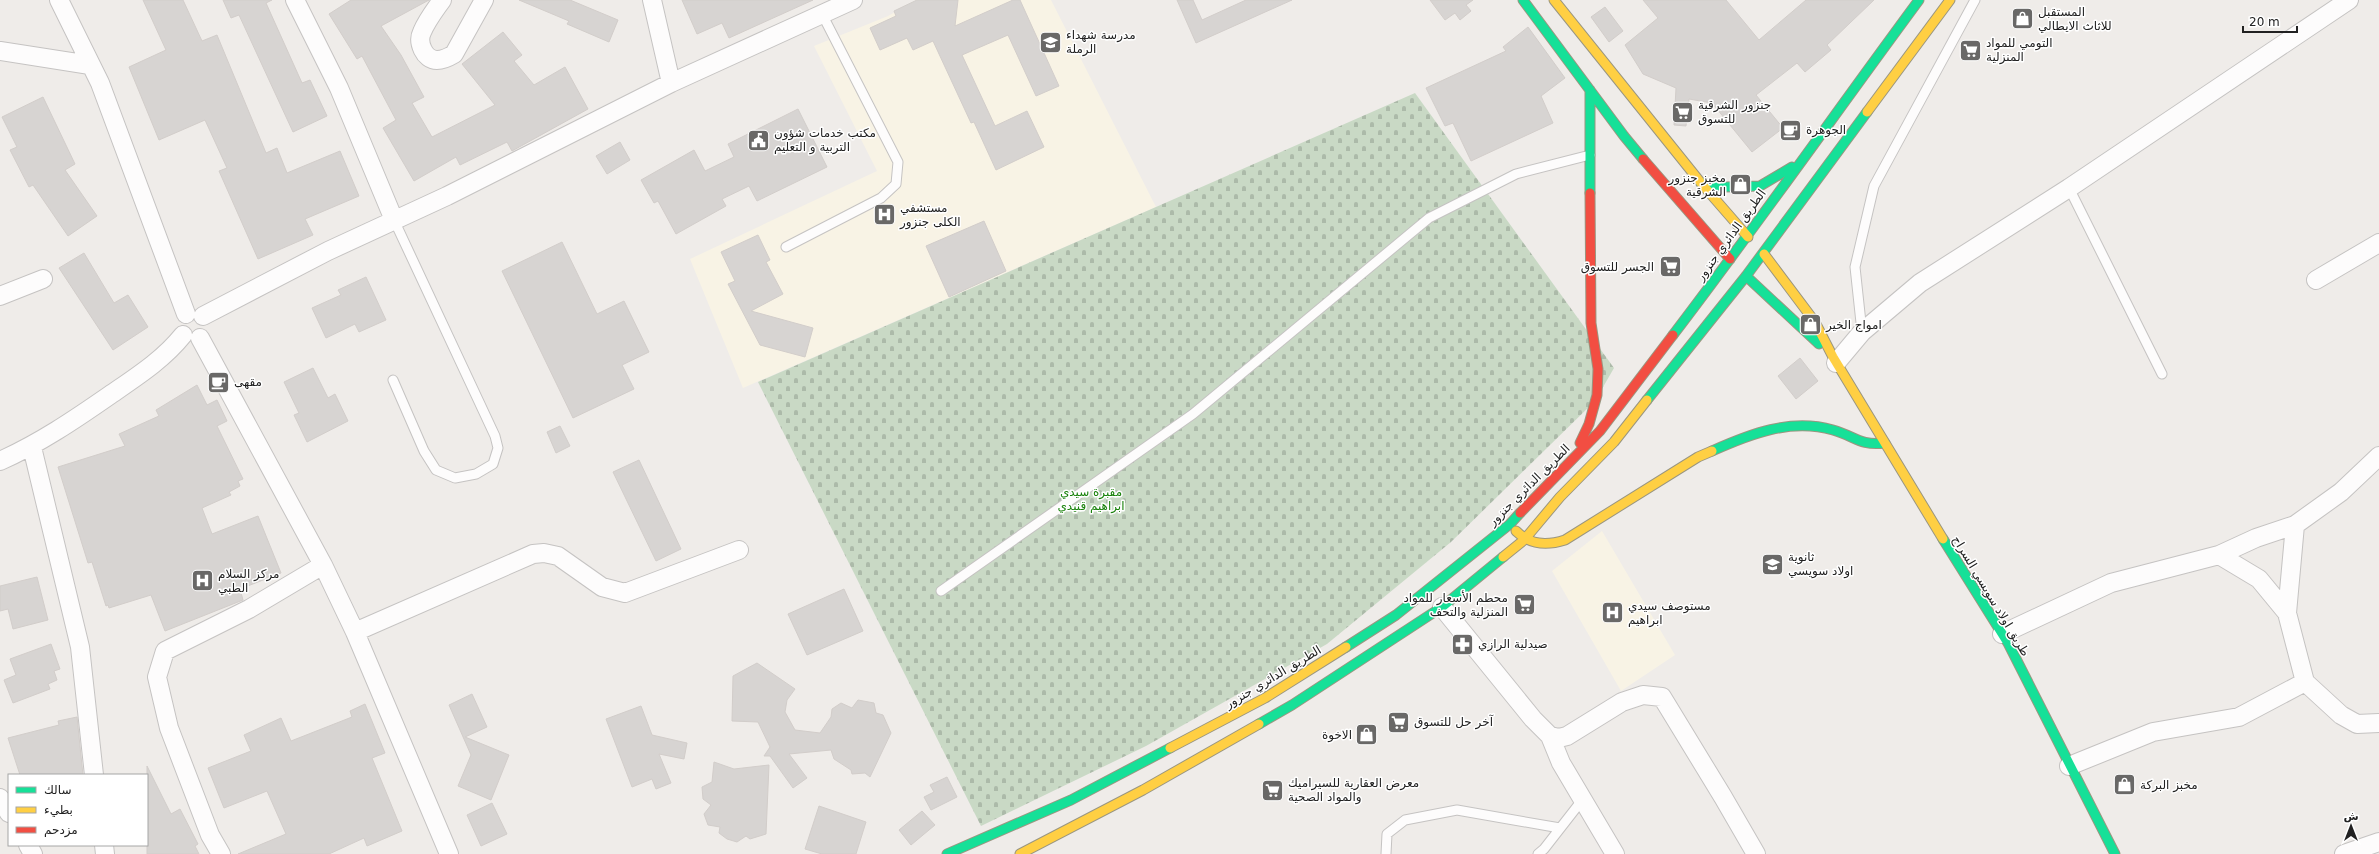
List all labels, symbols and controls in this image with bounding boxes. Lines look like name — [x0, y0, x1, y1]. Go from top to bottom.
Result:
place label: المستقبل للاثاث الايطالي — [2038, 5, 2112, 33]
shop icon: المستقبل للاثاث الايطالي — [2009, 6, 2035, 32]
scale bar — [2243, 8, 2297, 34]
text: 20 m — [2249, 15, 2280, 29]
place label: مدرسة شهداء الرملة — [1066, 28, 1136, 57]
school or university icon: مدرسة شهداء الرملة — [1037, 29, 1063, 55]
place label: التومي للمواد المنزلية — [1986, 36, 2053, 65]
supermarket icon: التومي للمواد المنزلية — [1958, 37, 1984, 63]
place label: جنزور الشرقية للتسوق — [1698, 98, 1771, 127]
supermarket icon: جنزور الشرقية للتسوق — [1669, 99, 1695, 125]
cafe icon: الجوهرة — [1778, 117, 1804, 143]
place label: الجوهرة — [1806, 123, 1846, 138]
place label: مكتب خدمات شؤون التربية و التعليم — [774, 126, 876, 155]
public building icon: مكتب خدمات شؤون التربية و التعليم — [746, 127, 772, 153]
place label: مخبز جنزور الشرقية — [1668, 171, 1726, 200]
shop icon: مخبز جنزور الشرقية — [1728, 172, 1754, 198]
street label: الطريق الدائري جنزور — [1693, 187, 1770, 285]
place label: مستشفي الكلى جنزور — [899, 201, 961, 230]
hospital icon: مستشفي الكلى جنزور — [871, 202, 897, 228]
supermarket icon: الجسر للتسوق — [1657, 254, 1683, 280]
place label: الجسر للتسوق — [1581, 260, 1654, 275]
shop icon: امواج الخير — [1797, 312, 1823, 338]
place label: امواج الخير — [1825, 318, 1882, 333]
cafe icon: مقهى — [206, 369, 232, 395]
place label: مقهى — [234, 375, 262, 389]
street label: الطريق الدائري جنزور — [1485, 441, 1573, 530]
park label: مقبرة سيدي ابراهيم قنيدي — [1057, 485, 1125, 514]
street label: طريق اولاد سويسي السراج — [1949, 533, 2033, 659]
place label: ثانوية اولاد سويسي — [1788, 550, 1853, 579]
school or university icon: ثانوية اولاد سويسي — [1760, 551, 1786, 577]
place label: مركز السلام الطبي — [218, 567, 279, 595]
hospital icon: مركز السلام الطبي — [190, 568, 216, 594]
place label: محطم الأسعار للمواد المنزلية والتحف — [1403, 590, 1508, 620]
supermarket icon: محطم الأسعار للمواد المنزلية والتحف — [1511, 592, 1537, 618]
place label: مستوصف سيدي ابراهيم — [1628, 599, 1711, 628]
hospital icon: مستوصف سيدي ابراهيم — [1600, 600, 1626, 626]
pharmacy icon: صيدلية الرازي — [1449, 631, 1475, 657]
place label: صيدلية الرازي — [1478, 637, 1548, 652]
street label: الطريق الدائري جنزور — [1222, 643, 1324, 713]
supermarket icon: آخر حل للتسوق — [1386, 709, 1412, 735]
place label: آخر حل للتسوق — [1414, 714, 1494, 730]
shop icon: الاخوة — [1354, 722, 1380, 748]
place label: الاخوة — [1322, 728, 1352, 743]
shop icon: مخبز البركة — [2112, 772, 2138, 798]
legend — [8, 774, 148, 846]
place label: معرض العقارية للسيراميك والمواد الصحية — [1288, 776, 1419, 805]
supermarket icon: معرض العقارية للسيراميك والمواد الصحية — [1259, 777, 1285, 803]
place label: مخبز البركة — [2140, 778, 2198, 793]
text: سالك — [44, 783, 71, 797]
text: بطيء — [44, 803, 73, 817]
north arrow — [2331, 806, 2371, 846]
text: ش — [2343, 810, 2359, 823]
text: مزدحم — [44, 823, 78, 838]

